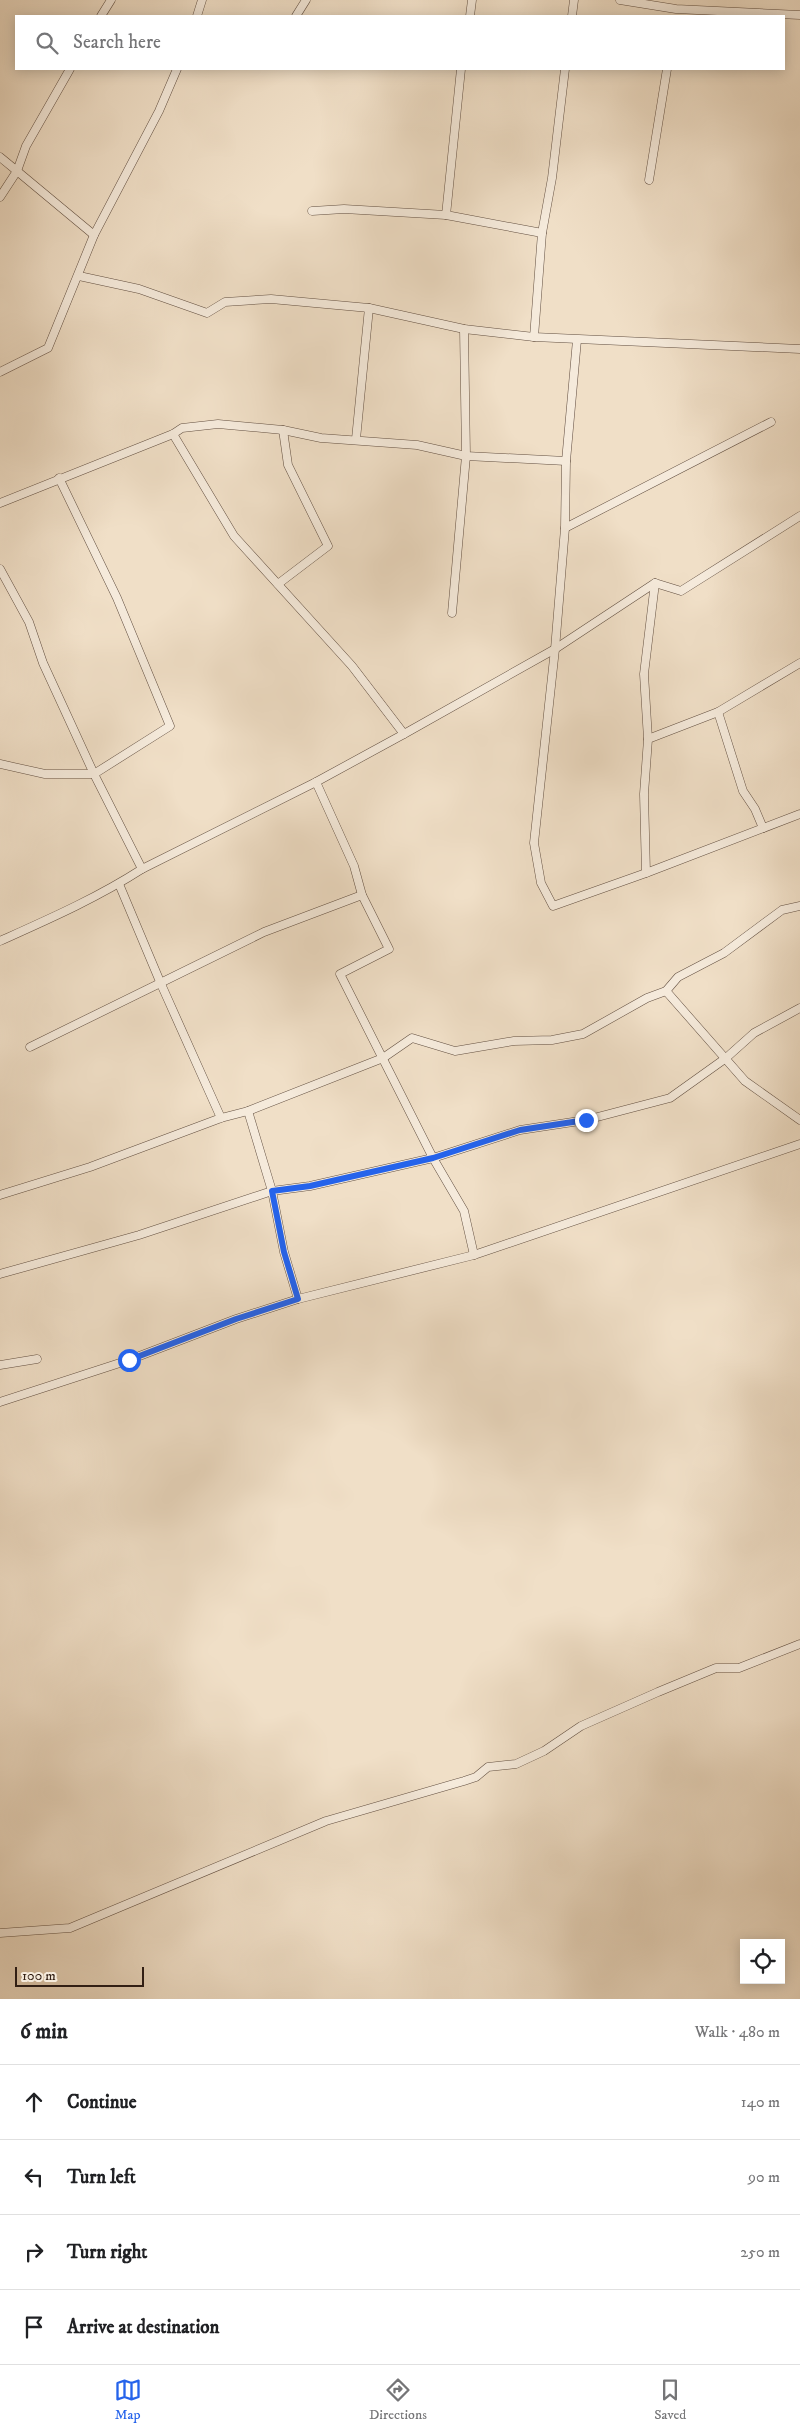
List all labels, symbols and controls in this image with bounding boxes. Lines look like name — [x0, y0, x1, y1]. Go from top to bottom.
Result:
search box — [15, 15, 785, 70]
icon: search — [33, 29, 61, 57]
text: Search here — [73, 31, 161, 54]
route end — [575, 1109, 598, 1132]
route start — [118, 1349, 141, 1372]
map controls — [740, 1939, 785, 1984]
button: locate — [740, 1939, 785, 1984]
scale bar — [15, 1964, 144, 1987]
text: 100 m — [22, 1967, 56, 1985]
text: 6 min — [20, 2019, 68, 2045]
text: Walk · 480 m — [695, 2022, 780, 2042]
icon: ahead — [20, 2088, 48, 2116]
text: Continue — [67, 2091, 137, 2114]
text: 140 m — [741, 2092, 780, 2112]
icon: left — [20, 2163, 48, 2191]
text: Turn left — [67, 2166, 136, 2189]
text: 90 m — [748, 2167, 780, 2187]
icon: right — [20, 2238, 48, 2266]
text: Turn right — [67, 2241, 147, 2264]
text: 250 m — [740, 2242, 780, 2262]
icon: arrive — [20, 2313, 48, 2341]
text: Arrive at destination — [67, 2316, 219, 2339]
tab: Map — [114, 2376, 142, 2424]
tab: Directions — [369, 2376, 427, 2424]
tab: Saved — [654, 2376, 686, 2424]

